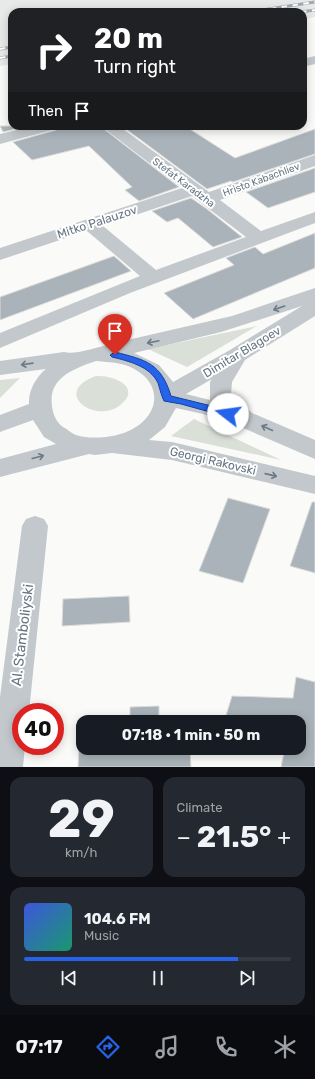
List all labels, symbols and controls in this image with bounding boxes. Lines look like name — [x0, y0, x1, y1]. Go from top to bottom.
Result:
text: 20 m — [94, 22, 163, 55]
icon: right — [28, 24, 80, 76]
text: Turn right — [94, 56, 176, 78]
icon: arrive — [71, 100, 93, 122]
text: Then — [28, 102, 63, 120]
street label: Stefat Karadzha — [150, 156, 217, 210]
street label: Hristo Kabachliev — [221, 160, 302, 199]
street label: Mitko Palauzov — [55, 202, 139, 242]
one-way arrow — [272, 305, 285, 312]
pin — [98, 314, 132, 355]
icon: arrive — [104, 320, 126, 342]
street label: Dimitar Blagoev — [201, 323, 284, 381]
one-way arrow — [147, 339, 160, 347]
one-way arrow — [21, 360, 34, 368]
position arrow — [207, 393, 249, 435]
one-way arrow — [261, 424, 273, 431]
street label: Georgi Rakovski — [169, 444, 258, 478]
one-way arrow — [31, 453, 44, 460]
one-way arrow — [264, 471, 277, 479]
street label: Al. Stamboliyski — [8, 583, 37, 687]
speed limit sign: 40 — [12, 703, 64, 755]
text: 07:18 · 1 min · 50 m — [122, 726, 260, 744]
text: 29 — [48, 788, 115, 850]
text: Climate — [177, 800, 223, 815]
text: 21.5° — [197, 819, 271, 855]
text: − — [177, 824, 191, 851]
text: + — [277, 824, 291, 851]
text: km/h — [65, 845, 97, 860]
text: 104.6 FM — [84, 910, 151, 928]
text: Music — [84, 928, 119, 943]
icon: previous — [58, 967, 80, 989]
icon: pause — [147, 967, 169, 989]
icon: next — [236, 967, 258, 989]
icon: directions — [94, 1033, 122, 1061]
icon: music — [153, 1033, 181, 1061]
icon: phone — [212, 1033, 240, 1061]
icon: climate — [271, 1033, 299, 1061]
text: 07:17 — [16, 1036, 63, 1058]

